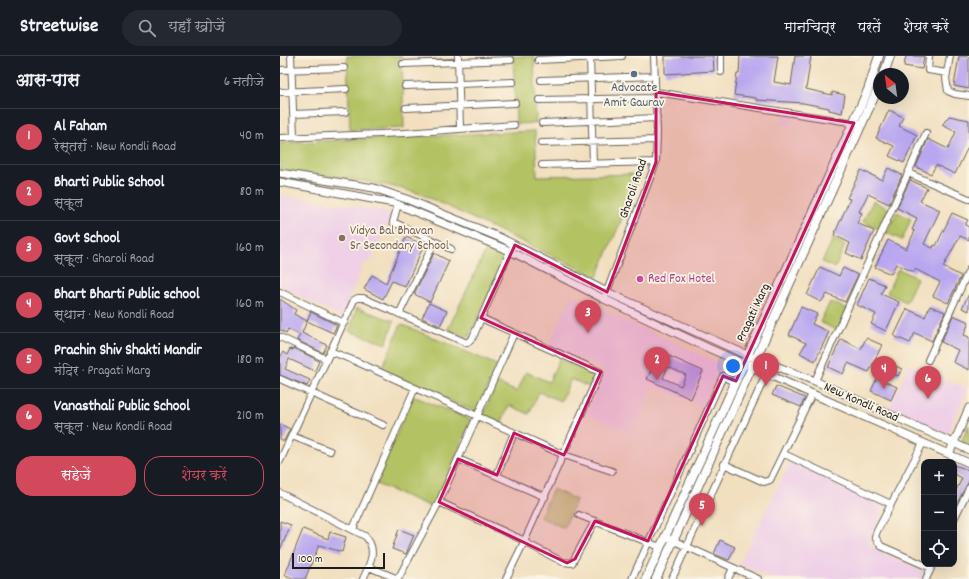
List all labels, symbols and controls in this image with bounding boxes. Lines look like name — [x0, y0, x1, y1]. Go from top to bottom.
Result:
search box — [122, 10, 402, 46]
text: Streetwise — [20, 14, 98, 41]
icon: search — [136, 17, 158, 39]
text: यहाँ खोजें — [168, 17, 225, 39]
text: मानचित्र — [784, 18, 836, 38]
text: परतें — [858, 18, 881, 38]
text: शेयर करें — [903, 18, 949, 38]
north arrow — [873, 68, 909, 104]
marker: Advocate Amit Gaurav — [629, 69, 639, 79]
text: आस-पास — [16, 70, 80, 94]
text: 6 नतीजे — [224, 73, 264, 92]
place label: Advocate Amit Gaurav — [604, 79, 665, 113]
text: Al Faham — [54, 116, 107, 138]
text: 1 — [28, 127, 30, 146]
text: 40 m — [240, 127, 264, 146]
text: रेस्तराँ · New Kondli Road — [54, 138, 176, 157]
street label: Gharoli Road — [615, 157, 653, 221]
text: Bharti Public School — [54, 172, 164, 194]
text: 2 — [26, 183, 32, 202]
text: 80 m — [240, 183, 264, 202]
text: स्कूल — [54, 194, 83, 213]
place label: Vidya Bal Bhavan Sr Secondary School — [350, 222, 449, 256]
text: Govt School — [54, 228, 120, 250]
marker: Vidya Bal Bhavan Sr Secondary School — [337, 233, 347, 243]
text: 3 — [26, 239, 32, 258]
text: 160 m — [236, 239, 264, 258]
text: स्कूल · Gharoli Road — [54, 250, 154, 269]
place label: Red Fox Hotel — [648, 270, 715, 289]
marker: Red Fox Hotel — [635, 274, 645, 284]
street label: Pragati Marg — [732, 280, 776, 346]
text: Bhart Bharti Public school — [54, 284, 200, 306]
text: 4 — [26, 295, 32, 314]
text: 160 m — [236, 295, 264, 314]
pin: 3 — [575, 300, 601, 333]
text: स्थान · New Kondli Road — [54, 306, 174, 325]
text: Prachin Shiv Shakti Mandir — [54, 340, 202, 362]
pin: 2 — [644, 347, 670, 380]
text: 5 — [26, 351, 32, 370]
text: 180 m — [237, 351, 264, 370]
pin: 1 — [753, 353, 779, 386]
your location — [723, 356, 743, 376]
pin: 4 — [871, 356, 897, 389]
text: मंदिर · Pragati Marg — [54, 362, 150, 381]
pin: 6 — [915, 366, 941, 399]
street label: New Kondli Road — [821, 378, 901, 428]
text: Vanasthali Public School — [54, 396, 190, 418]
text: 6 — [26, 407, 32, 426]
text: 210 m — [236, 407, 264, 426]
text: स्कूल · New Kondli Road — [54, 418, 172, 437]
button: सहेजें — [16, 456, 136, 496]
button: शेयर करें — [144, 456, 264, 496]
map controls — [921, 459, 957, 567]
button: + — [921, 459, 957, 495]
pin: 5 — [689, 493, 715, 526]
button: − — [921, 495, 957, 531]
button: locate — [921, 531, 957, 567]
scale bar — [292, 551, 385, 570]
text: 100 m — [298, 552, 322, 568]

